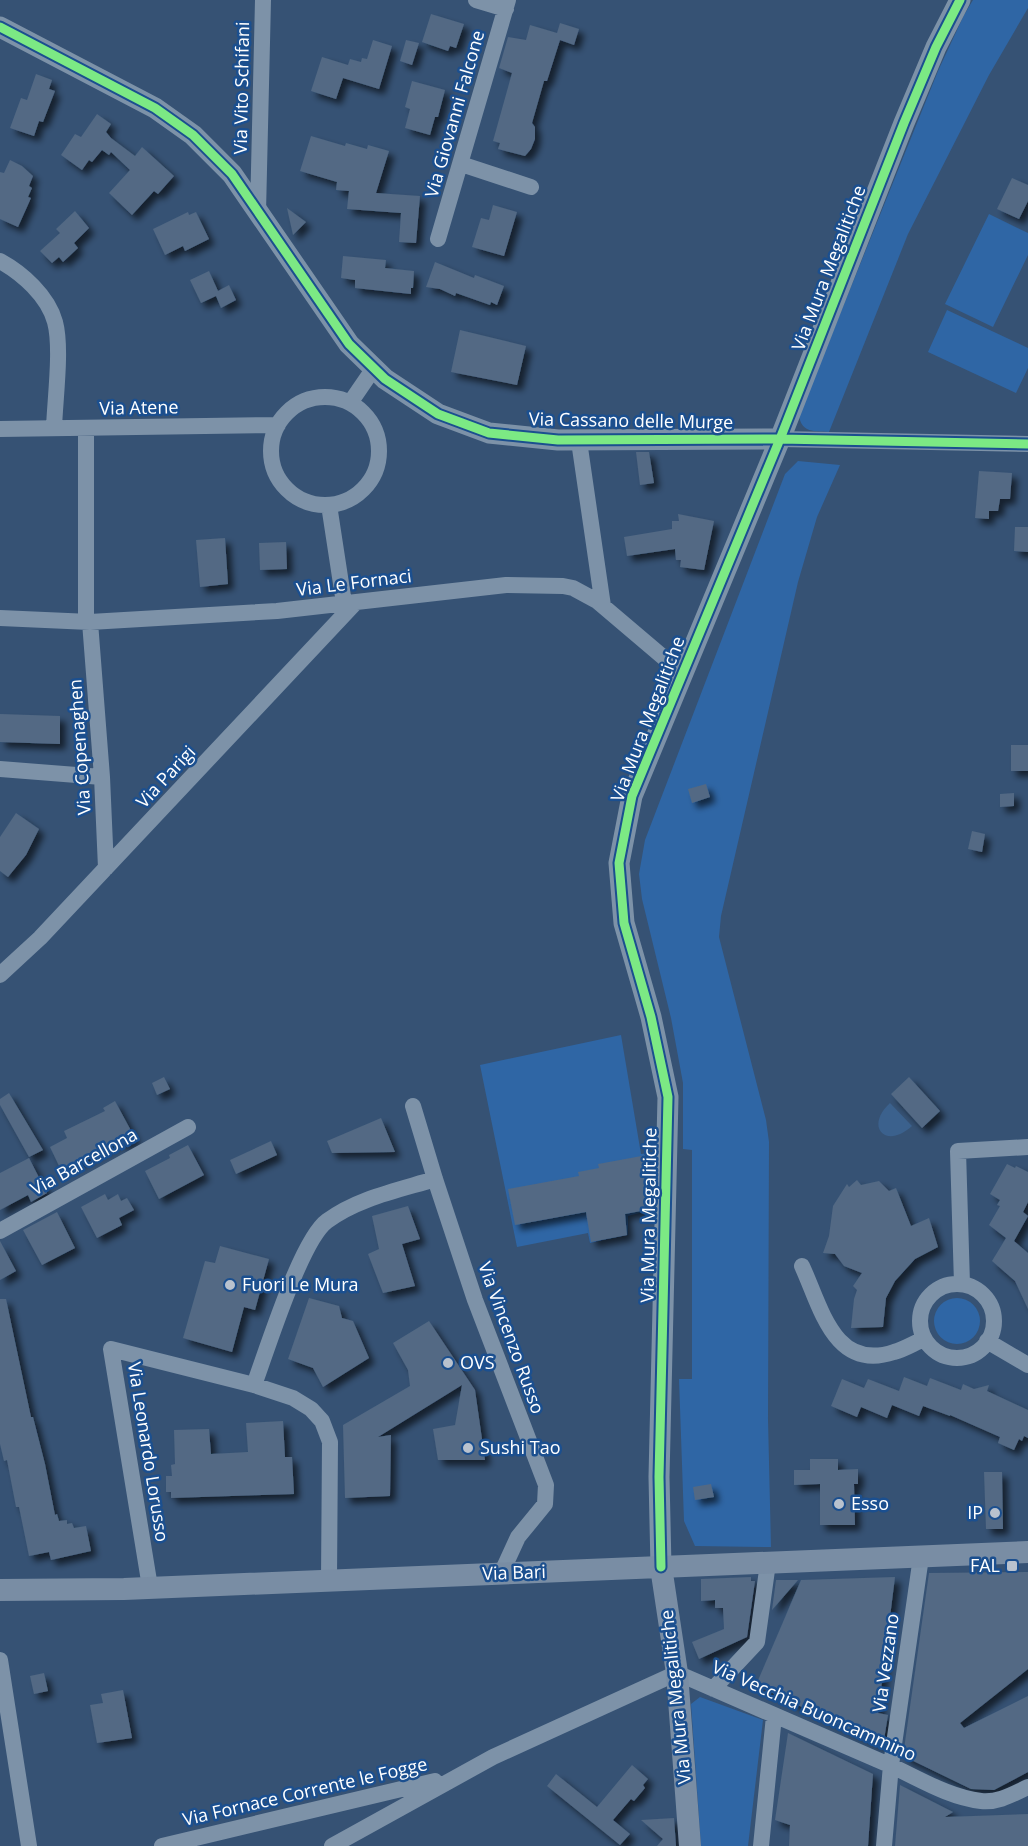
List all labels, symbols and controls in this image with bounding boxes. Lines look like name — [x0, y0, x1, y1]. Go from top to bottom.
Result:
street label: Via Vito Schifani — [228, 21, 254, 155]
street label: Via Giovanni Falcone — [419, 27, 489, 200]
street label: Via Mura Megalitiche — [785, 182, 871, 354]
street label: Via Atene — [99, 394, 179, 420]
street label: Via Cassano delle Murge — [529, 406, 733, 434]
street label: Via Le Fornaci — [295, 563, 413, 601]
street label: Via Mura Megalitiche — [604, 633, 690, 805]
street label: Via Copenaghen — [62, 678, 96, 816]
street label: Via Parigi — [130, 740, 200, 813]
street label: Via Barcellona — [26, 1122, 141, 1200]
street label: Via Mura Megalitiche — [634, 1127, 662, 1303]
street label: Via Vincenzo Russo — [473, 1258, 551, 1417]
place label: Fuori Le Mura — [242, 1272, 359, 1296]
marker: Fuori Le Mura — [223, 1278, 237, 1292]
place label: OVS — [460, 1350, 495, 1374]
marker: OVS — [441, 1356, 455, 1370]
street label: Via Leonardo Lorusso — [123, 1360, 175, 1544]
place label: Sushi Tao — [480, 1435, 561, 1459]
marker: Sushi Tao — [461, 1441, 475, 1455]
place label: Esso — [851, 1491, 889, 1515]
marker: Esso — [832, 1497, 846, 1511]
place label: IP — [967, 1500, 983, 1524]
marker: IP — [988, 1506, 1002, 1520]
place label: FAL — [970, 1553, 1000, 1577]
street label: Via Bari — [482, 1559, 546, 1585]
marker: FAL — [1005, 1559, 1019, 1573]
street label: Via Mura Megalitiche — [654, 1609, 696, 1785]
street label: Via Vezzano — [866, 1612, 904, 1714]
street label: Via Vecchia Buoncammino — [708, 1654, 920, 1766]
street label: Via Fornace Corrente le Fogge — [180, 1751, 429, 1831]

